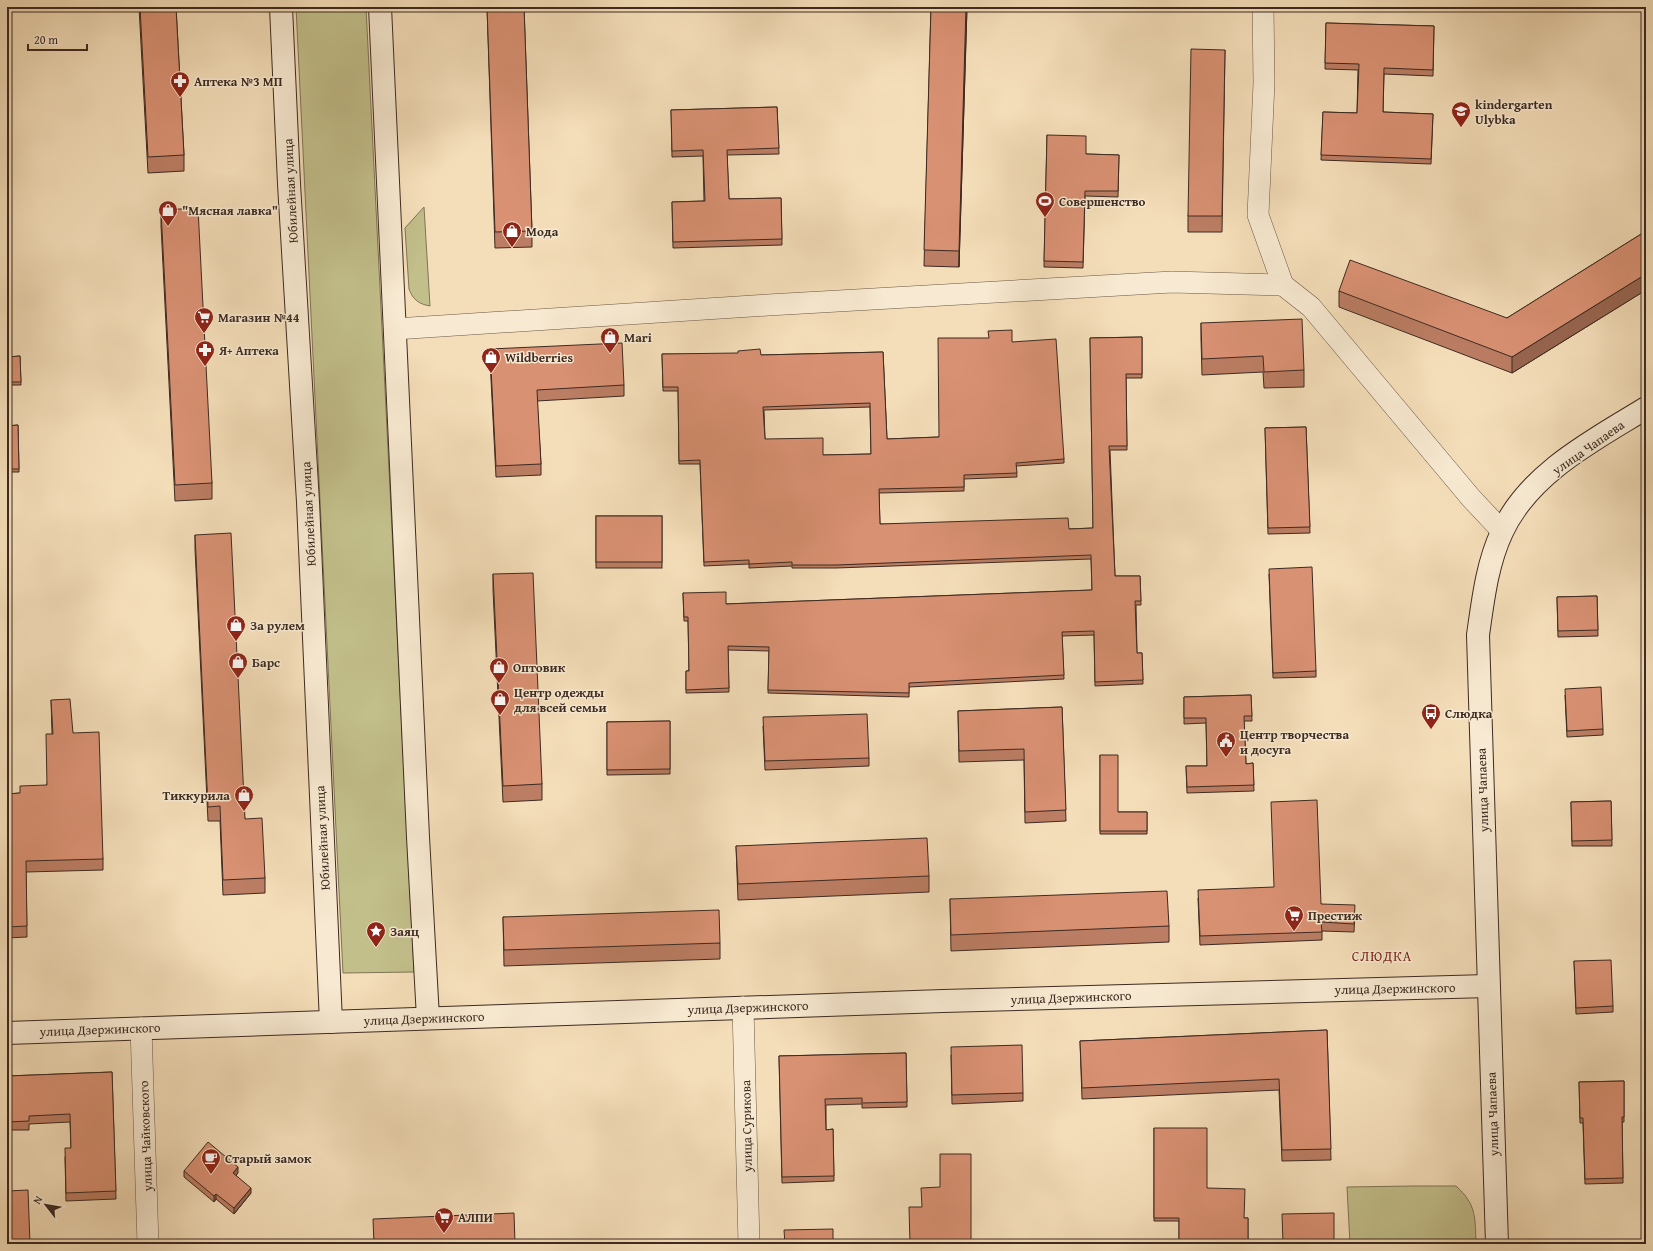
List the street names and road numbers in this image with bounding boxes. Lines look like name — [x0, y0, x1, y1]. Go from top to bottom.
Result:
street label: Юбилейная улица — [278, 137, 303, 244]
street label: улица Чапаева — [1548, 415, 1629, 480]
street label: Юбилейная улица — [296, 460, 321, 567]
street label: улица Чапаева — [1472, 747, 1493, 833]
street label: Юбилейная улица — [310, 784, 335, 891]
street label: улица Дзержинского — [1333, 978, 1456, 999]
street label: улица Дзержинского — [1009, 986, 1132, 1009]
street label: улица Дзержинского — [686, 996, 809, 1019]
street label: улица Дзержинского — [362, 1007, 485, 1030]
street label: улица Дзержинского — [38, 1018, 161, 1041]
street label: улица Чапаева — [1482, 1071, 1503, 1157]
street label: улица Сурикова — [736, 1079, 757, 1173]
street label: улица Чайковского — [134, 1080, 157, 1193]

